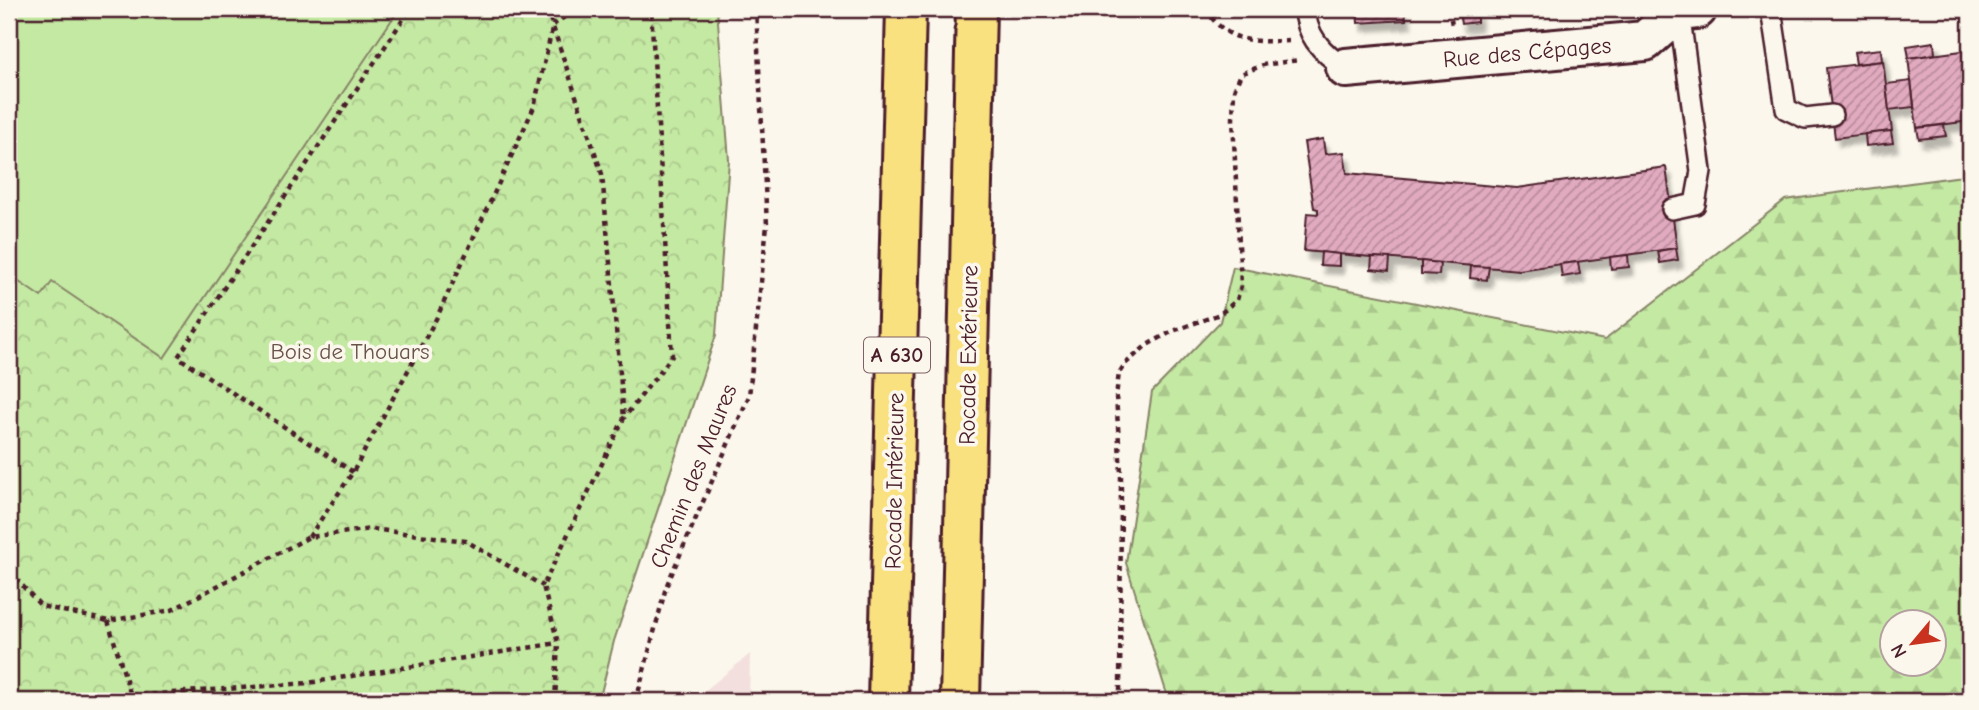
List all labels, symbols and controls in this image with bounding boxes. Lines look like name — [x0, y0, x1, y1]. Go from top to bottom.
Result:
street label: Rue des Cépages — [1442, 32, 1612, 73]
street label: Rocade Extérieure — [953, 265, 984, 445]
park label: Bois de Thouars — [270, 338, 430, 365]
road number: A 630 — [864, 338, 930, 372]
street label: Chemin des Maures — [644, 380, 743, 572]
street label: Rocade Intérieure — [879, 392, 910, 570]
north arrow — [1878, 608, 1948, 678]
text: N — [1886, 640, 1912, 662]

